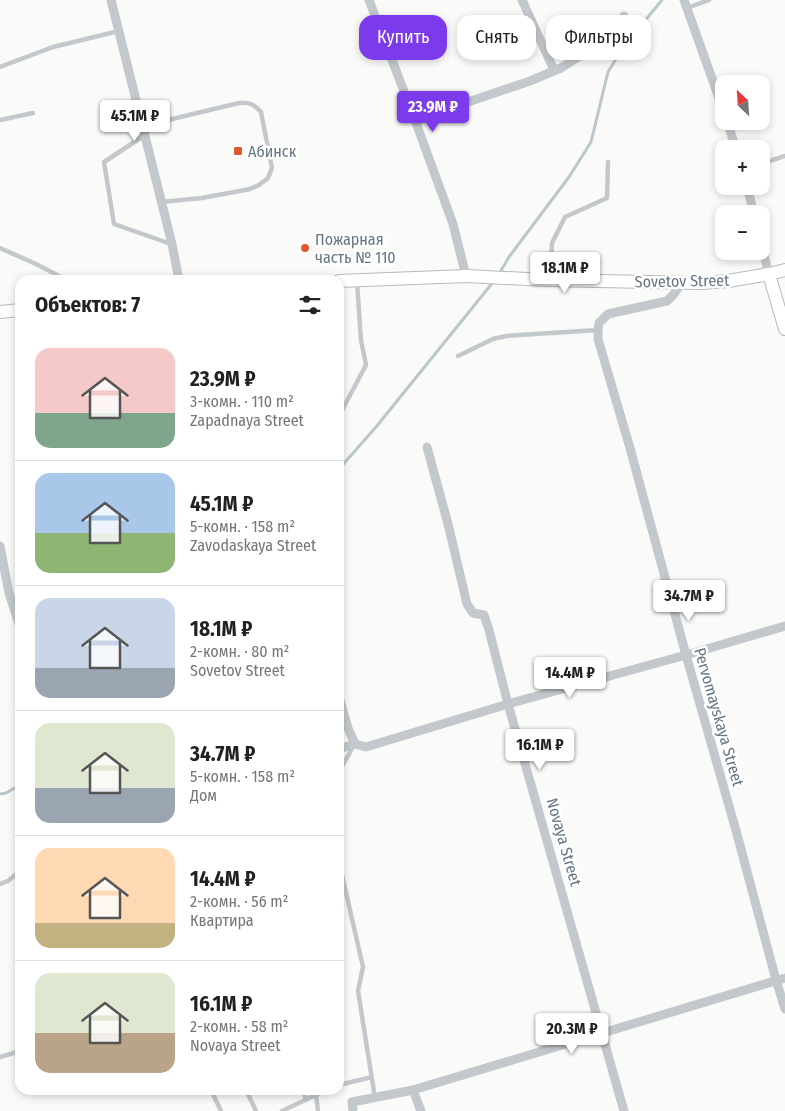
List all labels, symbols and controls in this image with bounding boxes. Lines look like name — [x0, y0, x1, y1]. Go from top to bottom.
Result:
chip: Купить — [359, 15, 447, 60]
chip: Снять — [457, 15, 536, 60]
chip: Фильтры — [546, 15, 651, 60]
north arrow — [715, 75, 770, 130]
map controls — [715, 75, 770, 260]
pin: 23.9M ₽ — [387, 90, 479, 133]
text: 23.9M ₽ — [408, 97, 458, 116]
pin: 45.1M ₽ — [89, 100, 181, 142]
text: 45.1M ₽ — [111, 106, 159, 125]
button: + — [715, 140, 770, 195]
place label: Абинск — [248, 142, 297, 161]
marker: Абинск — [232, 145, 244, 157]
button: − — [715, 205, 770, 260]
place label: Пожарная часть № 110 — [315, 230, 396, 267]
marker: Пожарная часть № 110 — [299, 242, 311, 254]
pin: 18.1M ₽ — [519, 252, 611, 294]
text: 18.1M ₽ — [541, 258, 589, 277]
street label: Sovetov Street — [634, 271, 730, 291]
icon: filters — [296, 291, 324, 319]
text: Объектов: 7 — [35, 292, 140, 318]
text: 23.9M ₽ — [190, 366, 256, 392]
icon: home — [75, 368, 135, 428]
text: 3-комн. · 110 m² — [190, 392, 294, 411]
text: Zapadnaya Street — [190, 411, 304, 430]
text: 45.1M ₽ — [190, 491, 253, 517]
icon: home — [75, 493, 135, 553]
text: 5-комн. · 158 m² — [190, 517, 295, 536]
text: Zavodaskaya Street — [190, 536, 316, 555]
pin: 34.7M ₽ — [643, 580, 735, 622]
text: 34.7M ₽ — [664, 586, 714, 605]
text: 18.1M ₽ — [190, 616, 252, 642]
icon: home — [75, 618, 135, 678]
text: 2-комн. · 80 m² — [190, 642, 289, 661]
street label: Pervomayskaya Street — [690, 646, 748, 789]
pin: 14.4M ₽ — [524, 656, 616, 699]
text: Sovetov Street — [190, 661, 285, 680]
text: 14.4M ₽ — [545, 663, 595, 682]
pin: 16.1M ₽ — [494, 728, 586, 771]
text: 16.1M ₽ — [516, 735, 564, 754]
text: 34.7M ₽ — [190, 741, 255, 767]
icon: home — [75, 743, 135, 803]
text: 5-комн. · 158 m² — [190, 767, 295, 786]
text: Дом — [190, 786, 217, 805]
street label: Novaya Street — [542, 796, 586, 889]
text: 14.4M ₽ — [190, 866, 256, 892]
icon: home — [75, 868, 135, 928]
text: 2-комн. · 56 m² — [190, 892, 288, 911]
text: Квартира — [190, 911, 254, 930]
text: 16.1M ₽ — [190, 991, 252, 1017]
icon: home — [75, 993, 135, 1053]
pin: 20.3M ₽ — [526, 1012, 618, 1055]
text: 2-комн. · 58 m² — [190, 1017, 288, 1036]
text: 20.3M ₽ — [546, 1019, 598, 1038]
text: Novaya Street — [190, 1036, 280, 1055]

